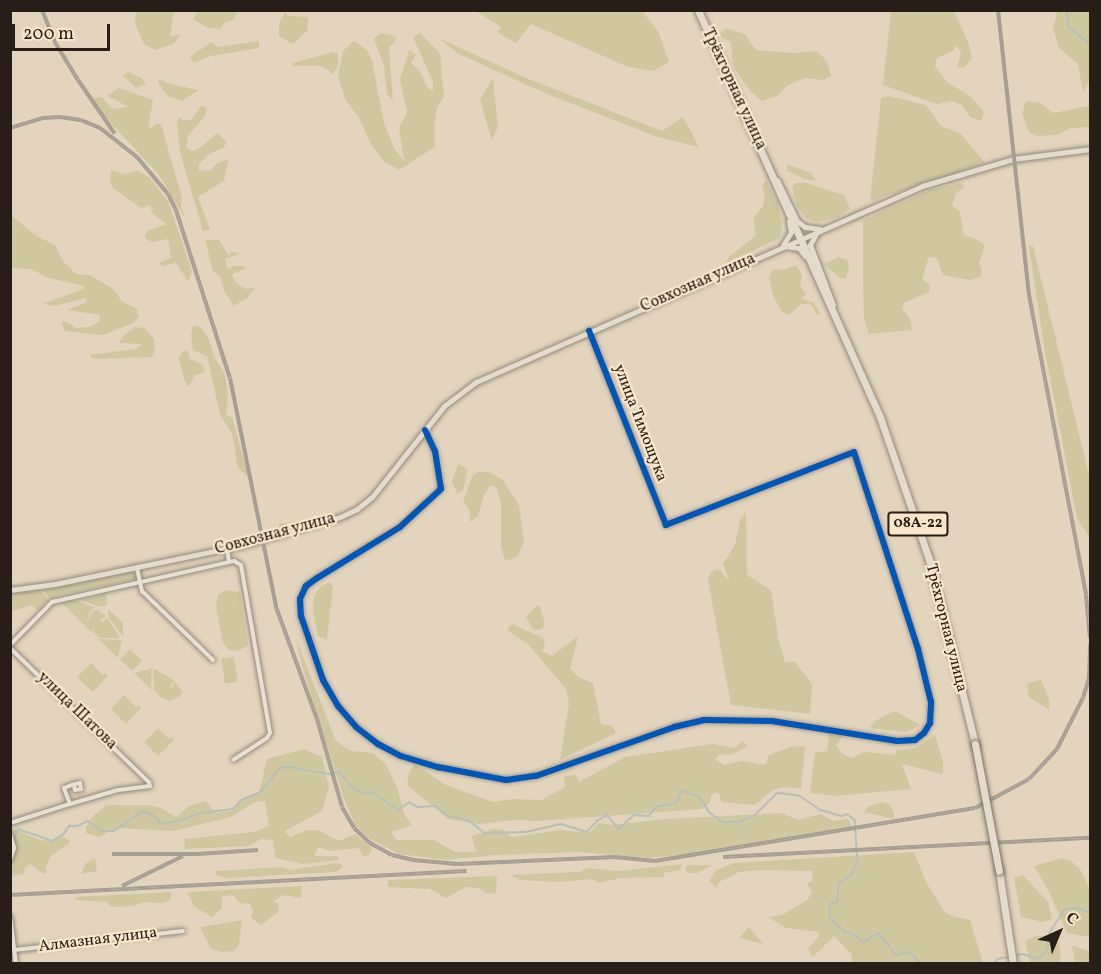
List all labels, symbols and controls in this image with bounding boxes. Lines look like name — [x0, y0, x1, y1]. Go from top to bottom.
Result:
scale bar — [15, 12, 112, 50]
text: 200 m — [23, 22, 74, 47]
street label: Трёхгорная улица — [697, 25, 771, 153]
street label: Совхозная улица — [637, 249, 759, 317]
street label: улица Тимощука — [609, 361, 671, 485]
street label: Совхозная улица — [213, 509, 337, 559]
road number: 08А-22 — [886, 512, 950, 536]
street label: Трёхгорная улица — [921, 562, 971, 694]
street label: улица Шатова — [33, 668, 121, 754]
north arrow — [1029, 902, 1089, 962]
text: С — [1060, 908, 1083, 931]
street label: Алмазная улица — [37, 923, 159, 957]

